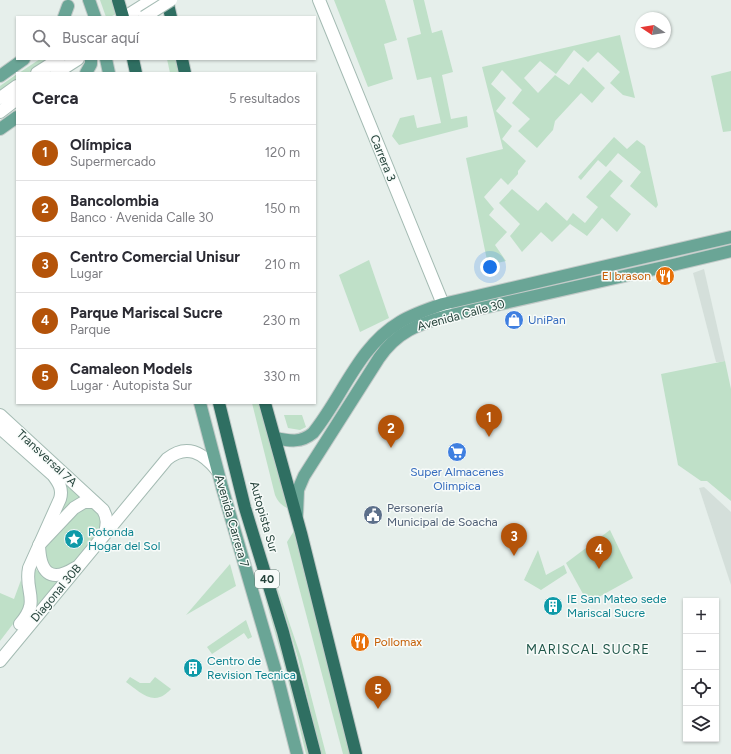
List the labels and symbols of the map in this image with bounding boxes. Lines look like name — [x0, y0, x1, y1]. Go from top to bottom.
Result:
north arrow — [635, 12, 671, 48]
street label: Carrera 3 — [367, 133, 399, 183]
your location — [480, 257, 500, 277]
restaurant icon: El brason — [654, 265, 676, 287]
place label: El brason — [602, 269, 651, 283]
street label: Avenida Calle 30 — [416, 297, 507, 333]
shop icon: UniPan — [503, 309, 525, 331]
place label: UniPan — [528, 313, 566, 327]
pin: 1 — [476, 404, 502, 437]
pin: 2 — [378, 415, 404, 448]
street label: Transversal 7A — [14, 427, 80, 489]
supermarket icon: Super Almacenes Olimpica — [446, 441, 468, 463]
place label: Super Almacenes Olimpica — [410, 465, 504, 493]
street label: Avenida Carrera 7 — [212, 473, 252, 569]
street label: Autopista Sur — [247, 480, 281, 554]
place label: Personería Municipal de Soacha — [387, 501, 498, 529]
public building icon: Personería Municipal de Soacha — [362, 504, 384, 526]
pin: 3 — [501, 523, 527, 556]
place label: Rotonda Hogar del Sol — [88, 525, 160, 553]
place icon: Rotonda Hogar del Sol — [63, 528, 85, 550]
pin: 4 — [586, 536, 612, 569]
street label: Diagonal 30B — [28, 561, 84, 625]
road number: 40 — [255, 570, 279, 588]
place label: IE San Mateo sede Mariscal Sucre — [567, 592, 667, 620]
building icon: IE San Mateo sede Mariscal Sucre — [542, 595, 564, 617]
restaurant icon: Pollomax — [349, 631, 371, 653]
place label: Pollomax — [374, 635, 422, 649]
district label: MARISCAL SUCRE — [526, 642, 650, 657]
place label: Centro de Revision Tecnica — [207, 654, 296, 682]
building icon: Centro de Revision Tecnica — [182, 657, 204, 679]
pin: 5 — [365, 676, 391, 709]

